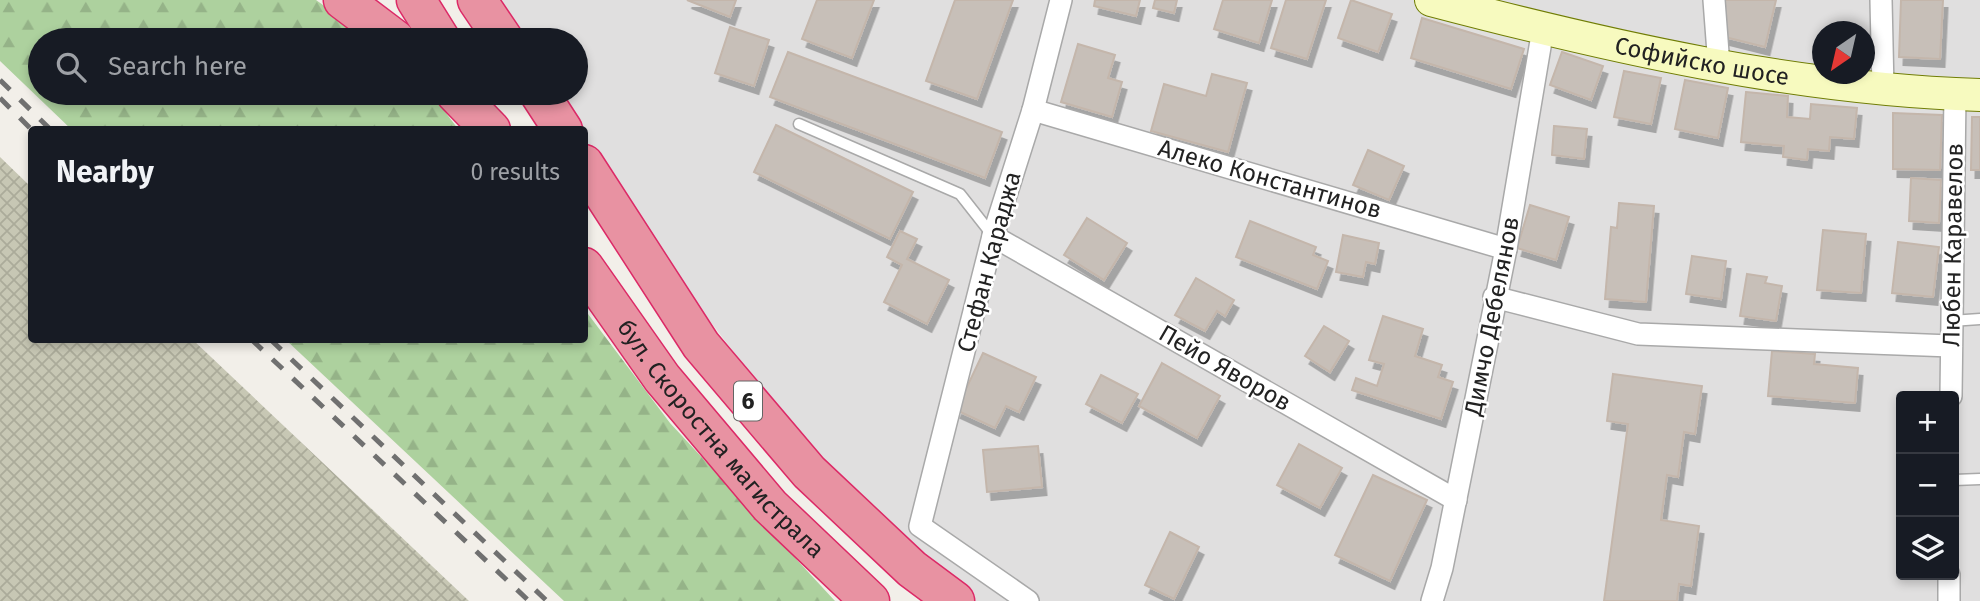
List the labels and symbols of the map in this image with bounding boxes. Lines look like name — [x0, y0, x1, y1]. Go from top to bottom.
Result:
north arrow — [1812, 21, 1875, 84]
street label: Софийско шосе — [1612, 31, 1791, 91]
street label: Алеко Константинов — [1155, 134, 1385, 224]
street label: Любен Каравелов — [1937, 143, 1969, 347]
street label: Стефан Караджа — [951, 169, 1027, 355]
street label: Димчо Дебелянов — [1459, 214, 1525, 419]
street label: бул. Скоростна магистрала — [611, 314, 830, 564]
street label: Пейо Яворов — [1154, 319, 1296, 417]
road number: 6 — [734, 382, 762, 420]

